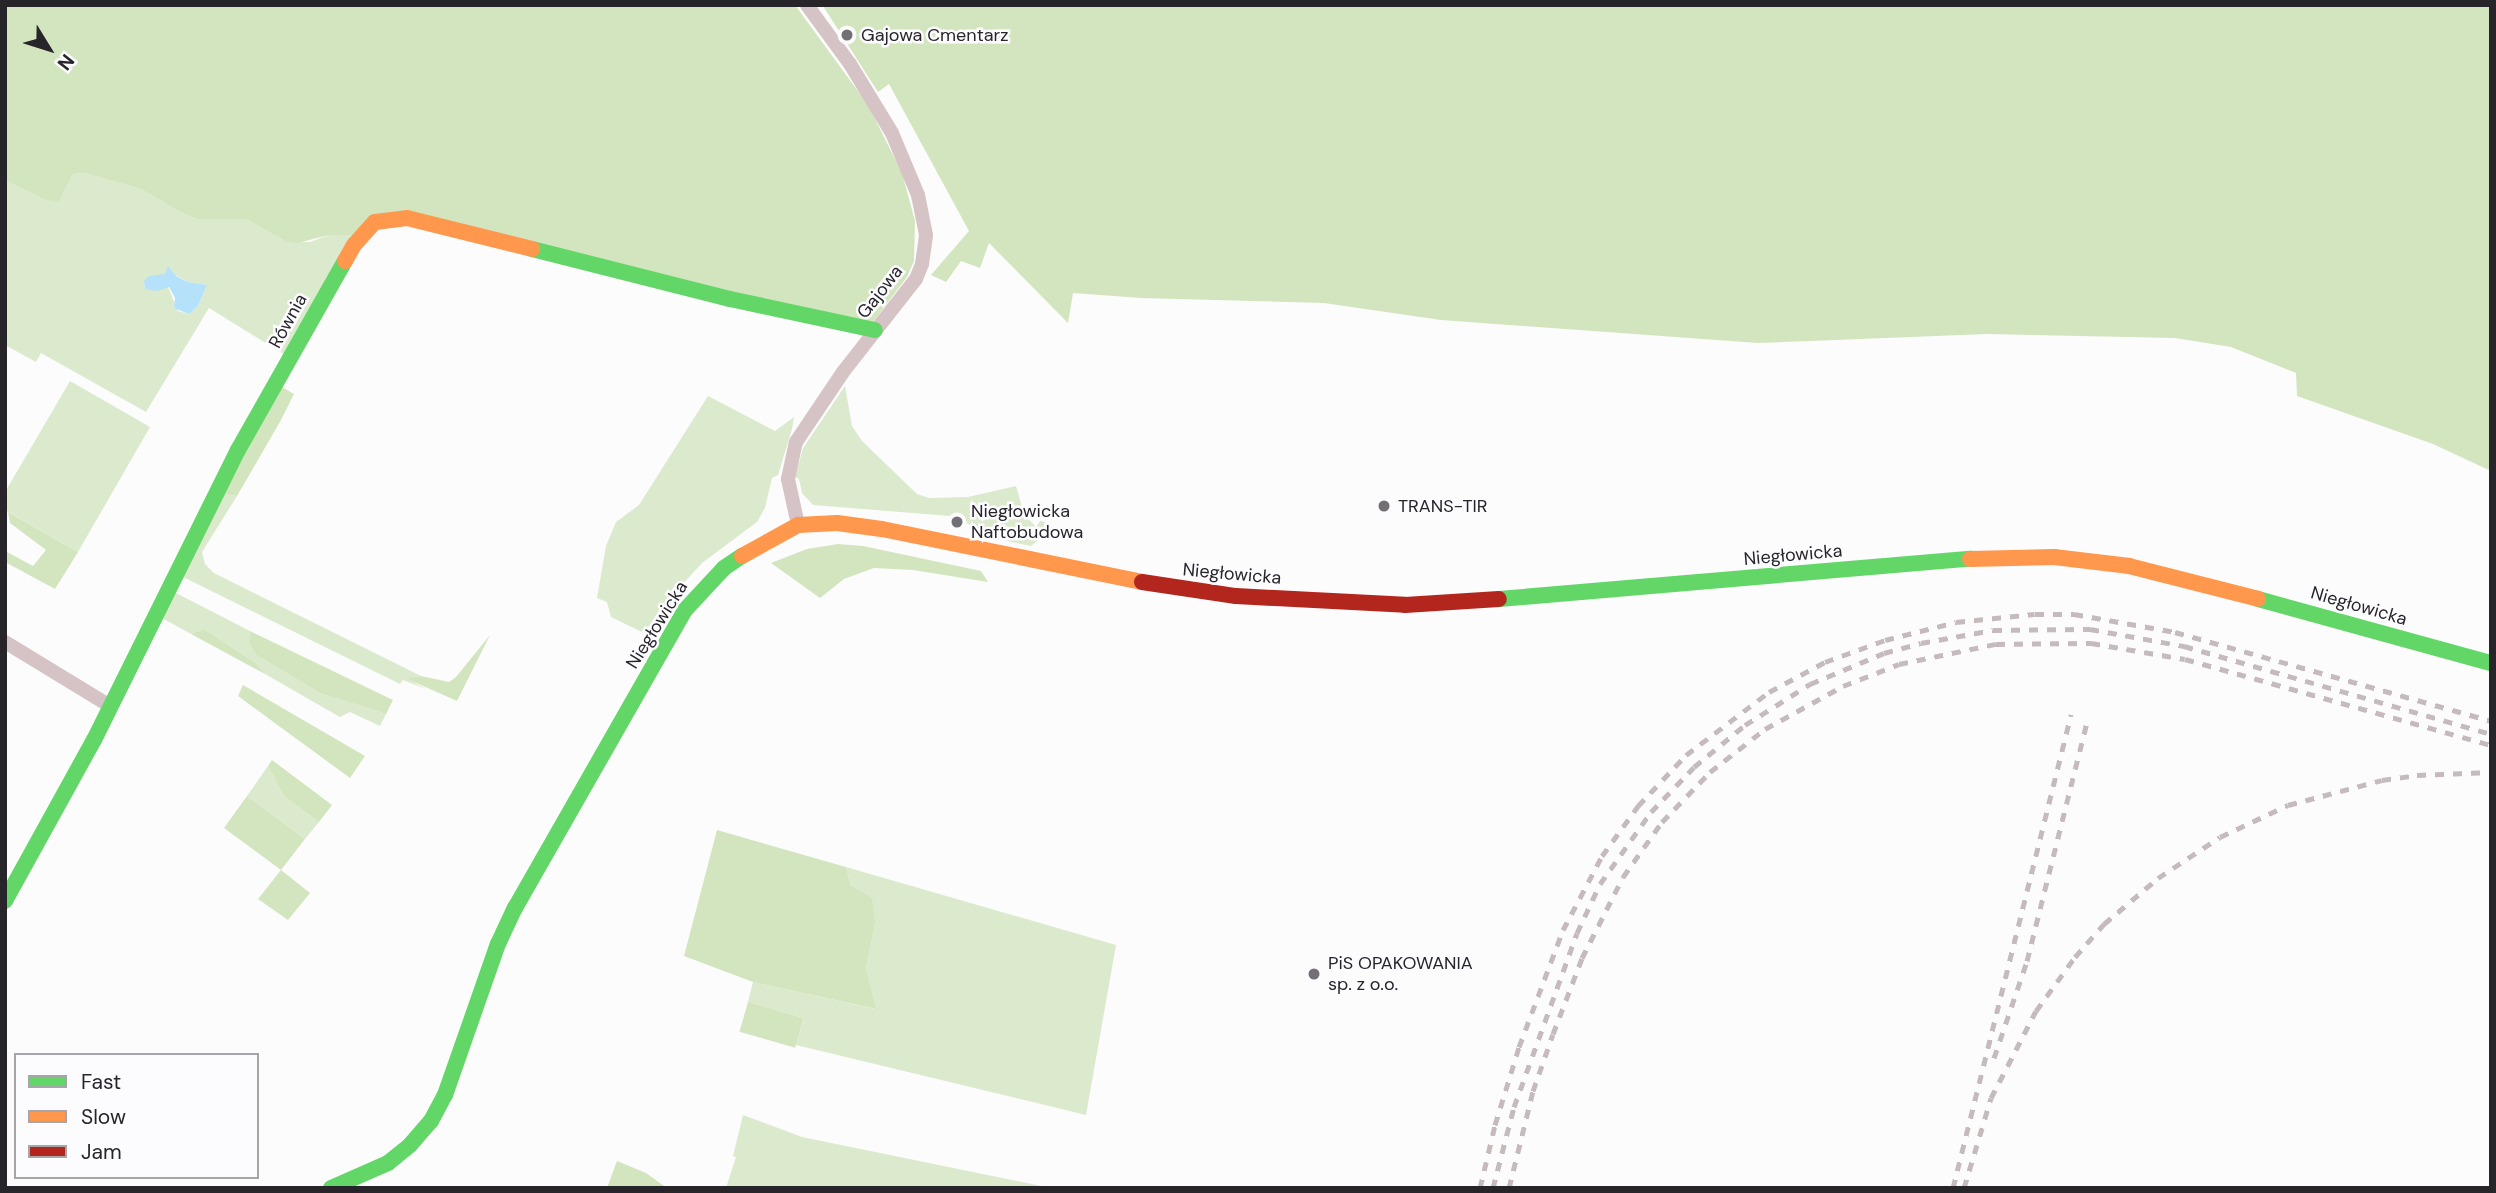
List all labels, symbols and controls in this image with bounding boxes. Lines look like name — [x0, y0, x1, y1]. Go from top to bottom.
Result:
north arrow — [14, 14, 84, 84]
place label: Gajowa Cmentarz — [861, 24, 1008, 46]
marker: Gajowa Cmentarz — [839, 27, 855, 43]
text: N — [52, 49, 80, 75]
street label: Gajowa — [853, 261, 907, 323]
street label: Równia — [264, 290, 312, 352]
place label: TRANS-TIR — [1398, 495, 1487, 517]
marker: TRANS-TIR — [1376, 498, 1392, 514]
place label: Niegłowicka Naftobudowa — [971, 501, 1083, 544]
marker: Niegłowicka Naftobudowa — [949, 514, 965, 530]
street label: Niegłowicka — [1743, 540, 1843, 570]
street label: Niegłowicka — [1182, 559, 1282, 589]
street label: Niegłowicka — [622, 577, 692, 673]
street label: Niegłowicka — [2308, 582, 2410, 630]
place label: PiS OPAKOWANIA sp. z o.o. — [1328, 953, 1473, 996]
marker: PiS OPAKOWANIA sp. z o.o. — [1306, 966, 1322, 982]
legend — [14, 1053, 259, 1179]
text: Fast — [81, 1068, 121, 1096]
text: Slow — [81, 1103, 126, 1131]
text: Jam — [81, 1138, 122, 1166]

